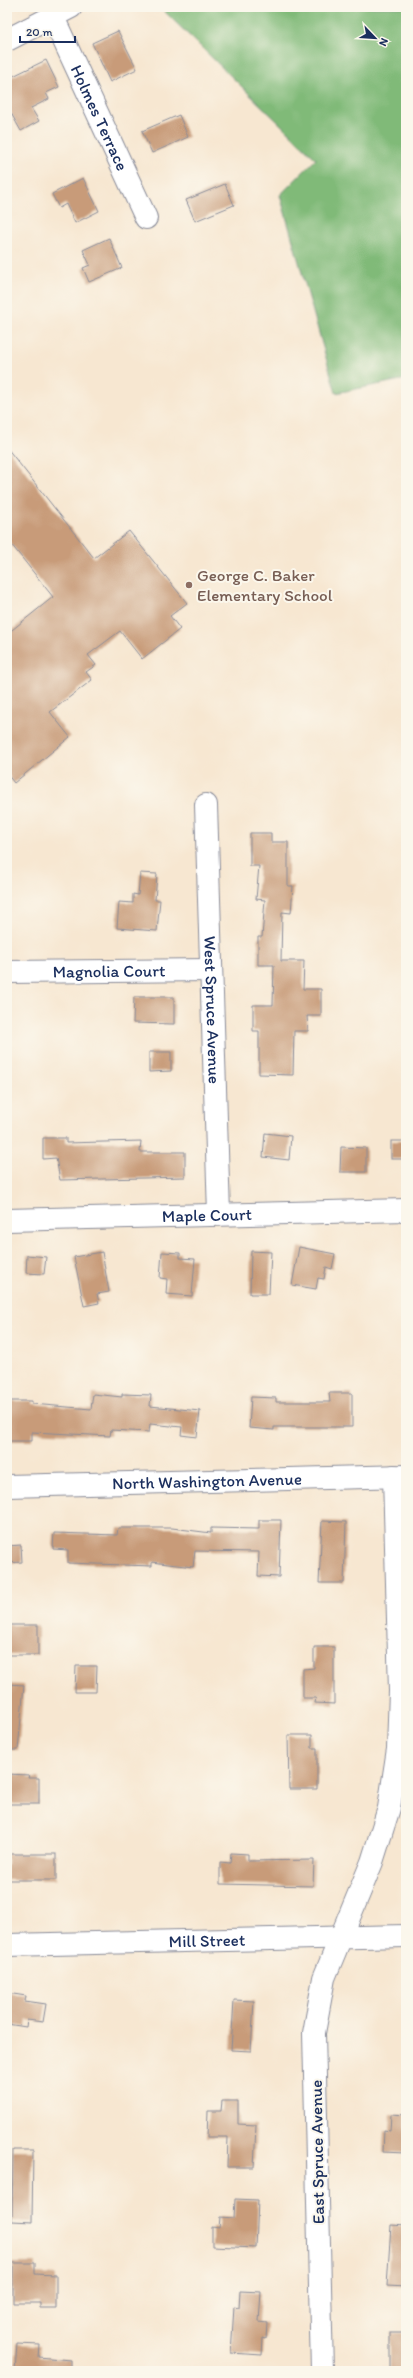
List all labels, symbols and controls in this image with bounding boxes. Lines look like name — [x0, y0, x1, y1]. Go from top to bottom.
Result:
scale bar — [20, 18, 75, 44]
north arrow — [355, 18, 395, 58]
text: 20 m — [26, 25, 53, 39]
text: N — [376, 36, 391, 48]
street label: Holmes Terrace — [67, 62, 133, 174]
place label: George C. Baker Elementary School — [197, 565, 333, 605]
marker: George C. Baker Elementary School — [184, 580, 194, 590]
street label: West Spruce Avenue — [200, 935, 225, 1084]
street label: Magnolia Court — [53, 960, 166, 982]
street label: Maple Court — [162, 1204, 252, 1226]
street label: North Washington Avenue — [112, 1469, 302, 1493]
street label: Mill Street — [169, 1930, 246, 1951]
street label: East Spruce Avenue — [306, 2080, 328, 2224]

